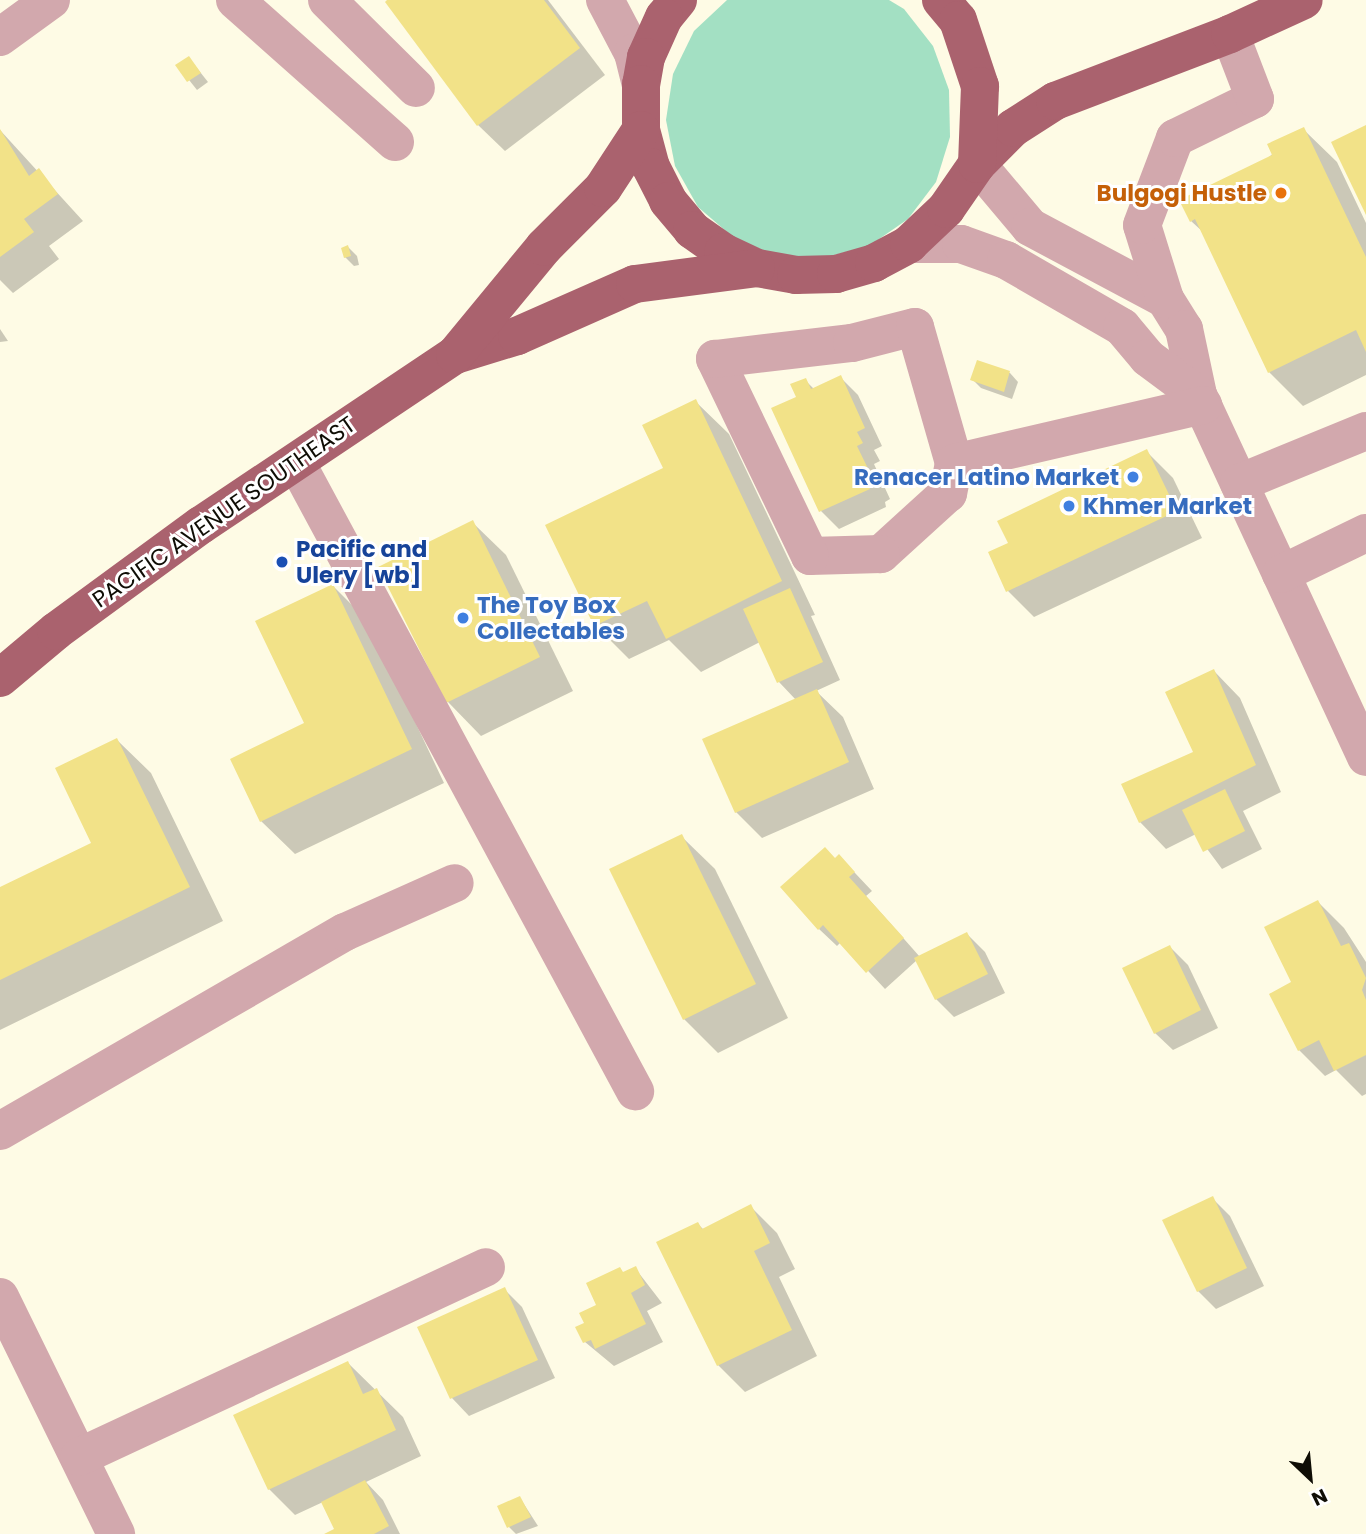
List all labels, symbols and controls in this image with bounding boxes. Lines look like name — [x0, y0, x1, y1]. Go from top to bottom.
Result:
place label: Bulgogi Hustle — [1097, 179, 1267, 207]
marker: Bulgogi Hustle — [1273, 185, 1289, 201]
street label: PACIFIC AVENUE SOUTHEAST — [87, 410, 361, 614]
place label: Renacer Latino Market — [854, 463, 1119, 491]
marker: Renacer Latino Market — [1125, 469, 1141, 485]
place label: Khmer Market — [1083, 492, 1252, 520]
marker: Khmer Market — [1061, 498, 1077, 514]
place label: Pacific and Ulery [wb] — [296, 535, 427, 589]
marker: Pacific and Ulery [wb] — [274, 554, 290, 570]
place label: The Toy Box Collectables — [477, 591, 625, 645]
marker: The Toy Box Collectables — [455, 610, 471, 626]
north arrow — [1275, 1443, 1345, 1513]
text: N — [1307, 1482, 1332, 1513]

